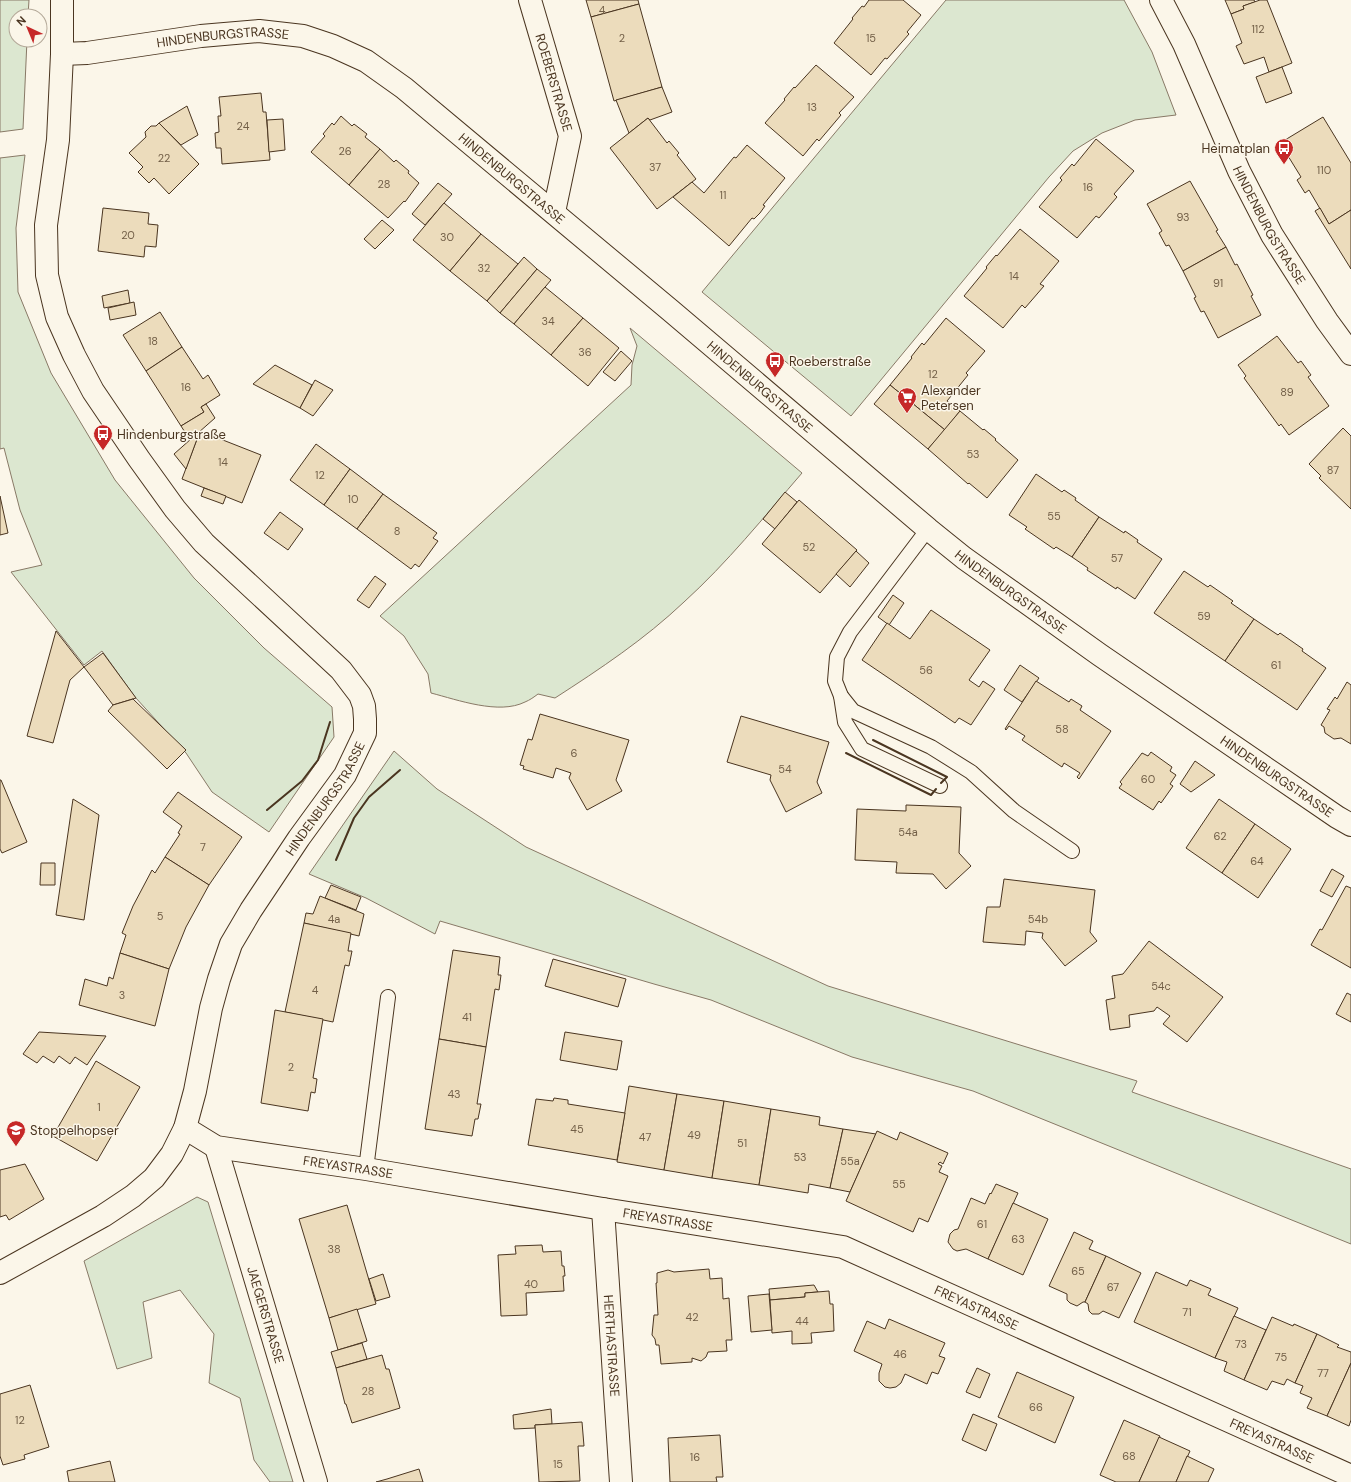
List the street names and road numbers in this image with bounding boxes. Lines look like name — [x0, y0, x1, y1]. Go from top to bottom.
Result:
street label: HINDENBURGSTRASSE — [155, 22, 290, 51]
street label: ROEBERSTRASSE — [532, 31, 577, 134]
street label: HINDENBURGSTRASSE — [455, 129, 569, 228]
street label: HINDENBURGSTRASSE — [1229, 163, 1310, 287]
street label: HINDENBURGSTRASSE — [704, 337, 817, 436]
street label: HINDENBURGSTRASSE — [952, 546, 1070, 637]
street label: HINDENBURGSTRASSE — [1217, 731, 1337, 821]
street label: HINDENBURGSTRASSE — [281, 739, 368, 859]
street label: FREYASTRASSE — [302, 1151, 394, 1182]
street label: FREYASTRASSE — [622, 1204, 714, 1235]
street label: JAEGERSTRASSE — [244, 1264, 289, 1365]
street label: FREYASTRASSE — [932, 1281, 1022, 1334]
street label: HERTHASTRASSE — [600, 1294, 624, 1397]
street label: FREYASTRASSE — [1227, 1414, 1317, 1467]

